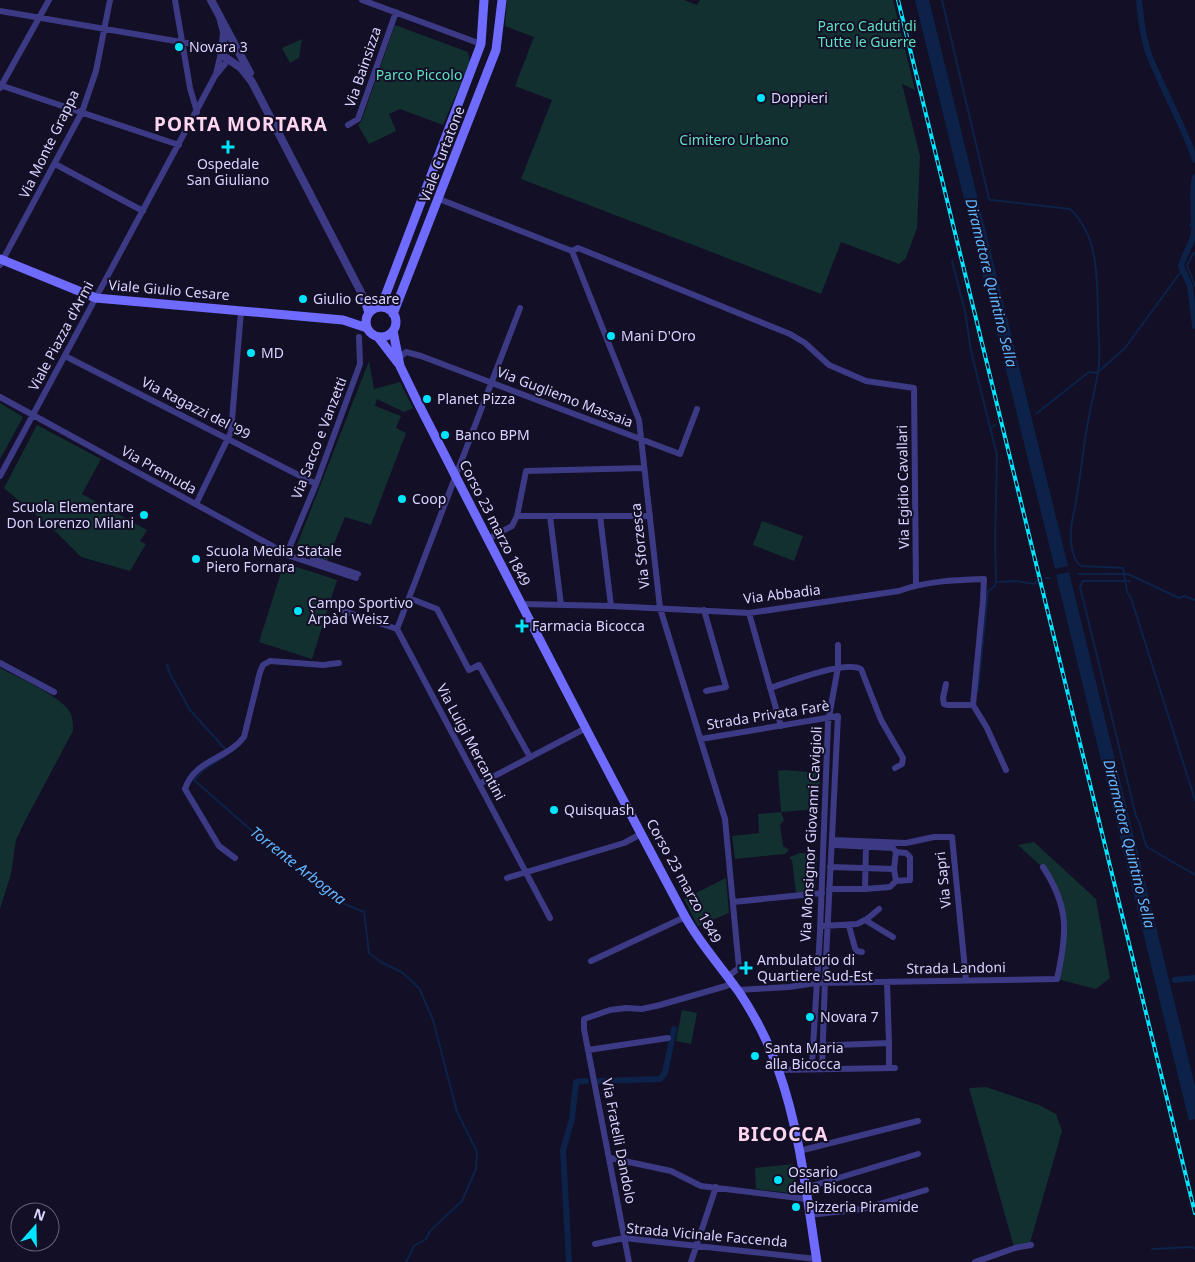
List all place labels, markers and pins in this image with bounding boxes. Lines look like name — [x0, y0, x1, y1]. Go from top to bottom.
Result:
place label: Novara 3 — [189, 37, 248, 56]
marker: Novara 3 — [173, 41, 185, 53]
place label: Doppieri — [771, 88, 828, 107]
marker: Doppieri — [755, 92, 767, 104]
marker: Ospedale San Giuliano — [221, 140, 235, 154]
place label: Ospedale San Giuliano — [187, 154, 269, 189]
place label: Giulio Cesare — [313, 289, 400, 308]
marker: Giulio Cesare — [297, 293, 309, 305]
place label: Mani D'Oro — [621, 326, 696, 345]
marker: Mani D'Oro — [605, 330, 617, 342]
place label: MD — [261, 343, 284, 362]
marker: MD — [245, 347, 257, 359]
place label: Planet Pizza — [437, 389, 515, 408]
marker: Planet Pizza — [421, 393, 433, 405]
place label: Banco BPM — [455, 425, 530, 444]
marker: Banco BPM — [439, 429, 451, 441]
place label: Coop — [412, 489, 446, 508]
marker: Coop — [396, 493, 408, 505]
place label: Scuola Elementare Don Lorenzo Milani — [6, 497, 134, 532]
marker: Scuola Elementare Don Lorenzo Milani — [138, 509, 150, 521]
place label: Scuola Media Statale Piero Fornara — [206, 541, 342, 576]
marker: Scuola Media Statale Piero Fornara — [190, 553, 202, 565]
place label: Campo Sportivo Àrpàd Weisz — [308, 593, 413, 628]
marker: Campo Sportivo Àrpàd Weisz — [292, 605, 304, 617]
place label: Farmacia Bicocca — [532, 616, 645, 635]
marker: Farmacia Bicocca — [516, 620, 528, 632]
place label: Quisquash — [564, 800, 634, 819]
marker: Quisquash — [548, 804, 560, 816]
place label: Ambulatorio di Quartiere Sud-Est — [757, 950, 873, 985]
marker: Ambulatorio di Quartiere Sud-Est — [739, 961, 753, 975]
place label: Novara 7 — [820, 1007, 879, 1026]
marker: Novara 7 — [804, 1011, 816, 1023]
place label: Santa Maria alla Bicocca — [765, 1038, 844, 1073]
marker: Santa Maria alla Bicocca — [749, 1050, 761, 1062]
place label: Ossario della Bicocca — [788, 1162, 872, 1197]
marker: Ossario della Bicocca — [772, 1174, 784, 1186]
place label: Pizzeria Piramide — [806, 1197, 919, 1216]
marker: Pizzeria Piramide — [790, 1201, 802, 1213]

